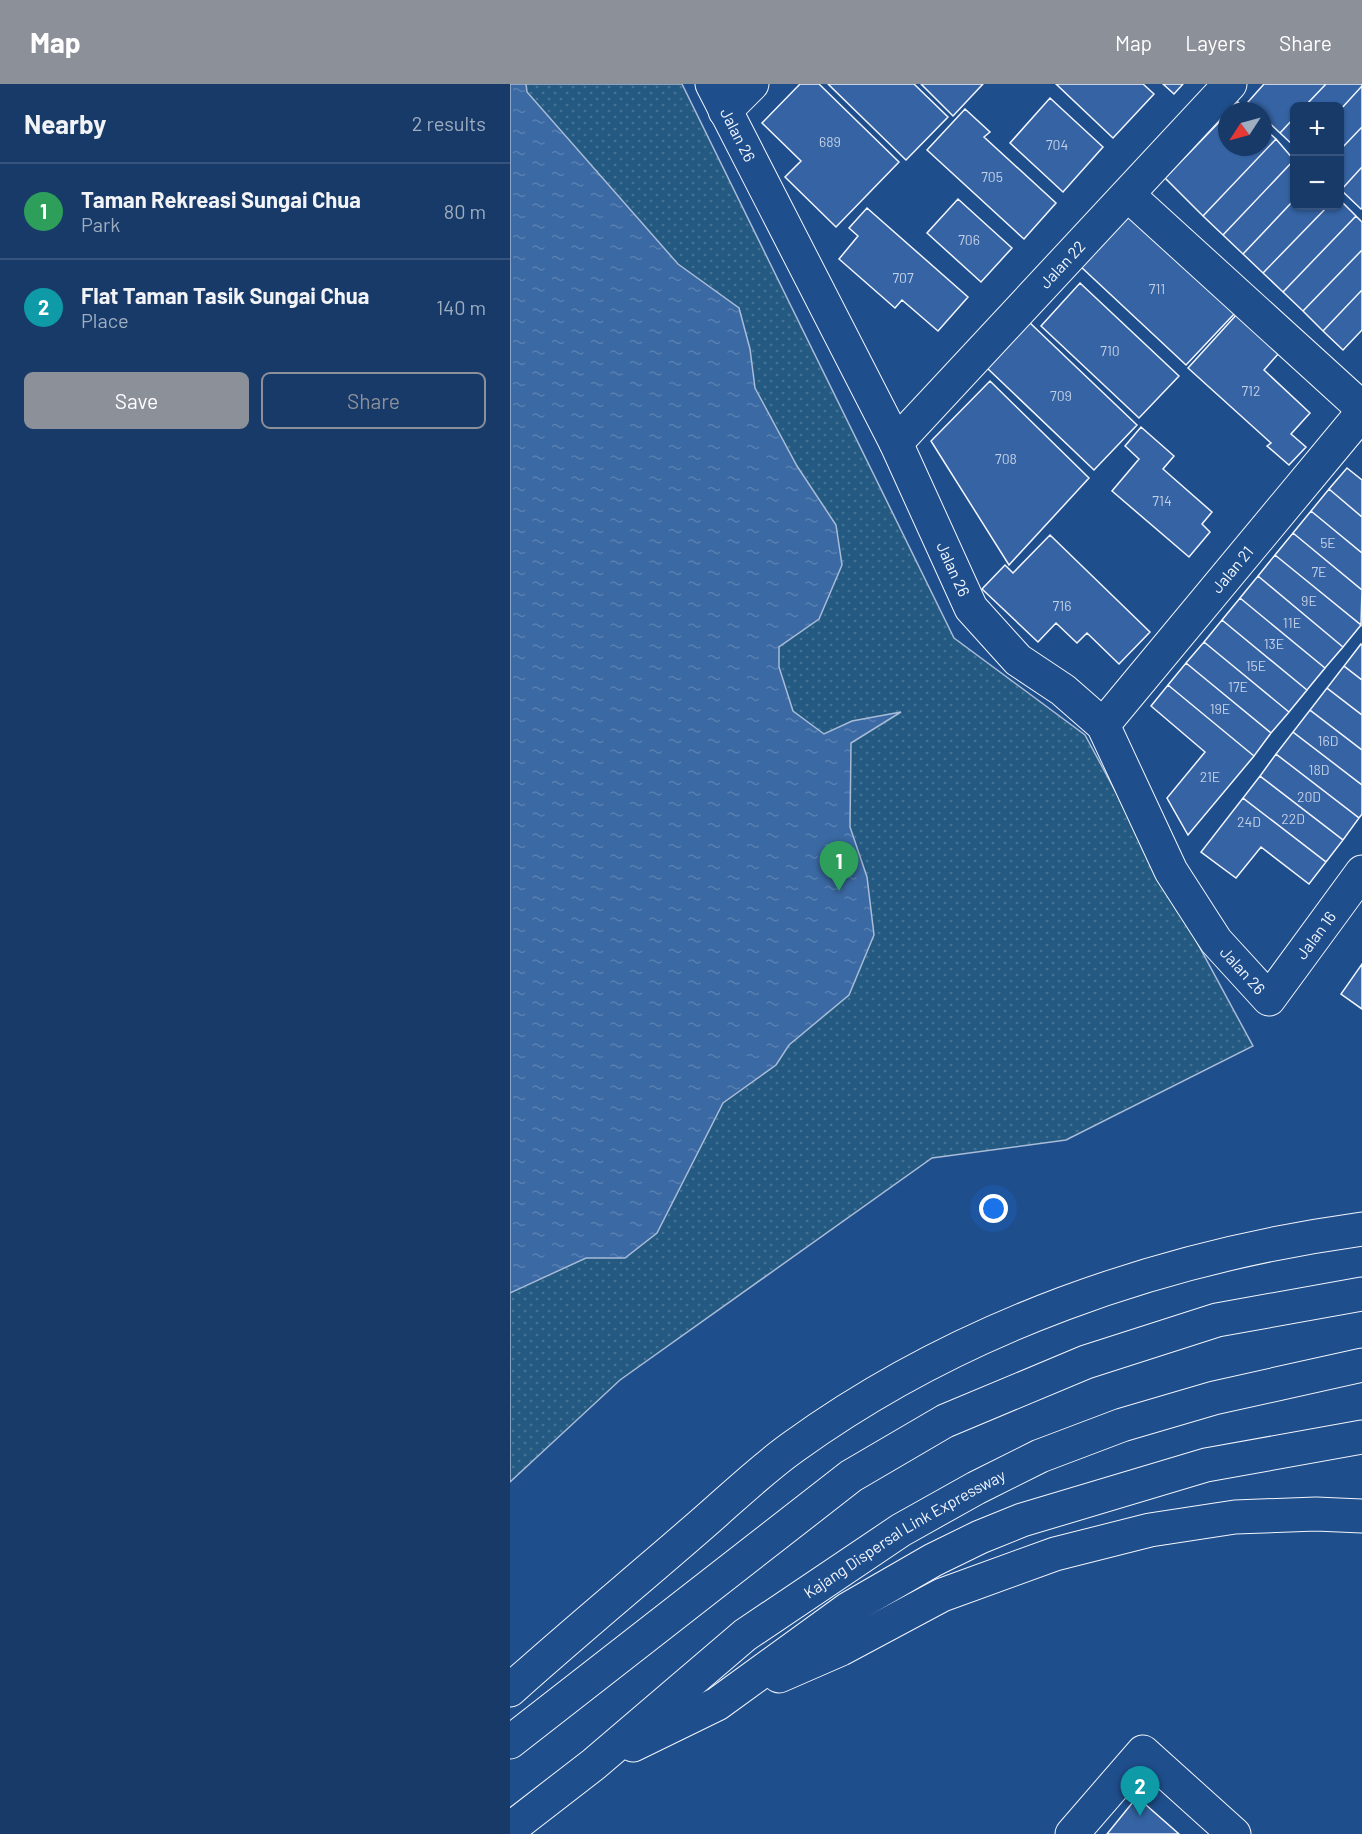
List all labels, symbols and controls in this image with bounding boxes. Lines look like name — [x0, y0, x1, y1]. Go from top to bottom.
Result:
text: Map — [30, 25, 81, 59]
text: Map — [1115, 30, 1152, 55]
text: Layers — [1185, 30, 1246, 55]
text: Share — [1279, 30, 1332, 55]
north arrow — [1218, 102, 1272, 156]
map controls — [1290, 102, 1344, 210]
button: + — [1290, 102, 1344, 156]
street label: Jalan 26 — [717, 104, 760, 165]
text: Nearby — [24, 108, 106, 139]
text: 2 results — [412, 111, 486, 135]
house number: 689 — [819, 133, 841, 150]
house number: 704 — [1046, 136, 1068, 153]
button: − — [1290, 156, 1344, 210]
house number: 705 — [981, 168, 1003, 185]
text: Taman Rekreasi Sungai Chua — [81, 186, 361, 212]
text: 1 — [40, 199, 47, 223]
text: 80 m — [444, 199, 486, 223]
text: Park — [81, 212, 120, 236]
house number: 706 — [958, 231, 980, 248]
street label: Jalan 22 — [1035, 236, 1089, 292]
house number: 707 — [892, 269, 914, 286]
house number: 711 — [1149, 280, 1165, 297]
text: Flat Taman Tasik Sungai Chua — [81, 282, 369, 308]
text: 2 — [38, 295, 49, 319]
text: 140 m — [436, 295, 486, 319]
text: Place — [81, 308, 129, 332]
house number: 710 — [1100, 342, 1120, 359]
button: Save — [24, 372, 249, 429]
button: Share — [261, 372, 486, 429]
house number: 712 — [1241, 382, 1261, 399]
house number: 709 — [1050, 387, 1072, 404]
house number: 708 — [995, 450, 1017, 467]
house number: 714 — [1152, 492, 1172, 509]
house number: 5E — [1320, 534, 1336, 551]
street label: Jalan 26 — [933, 539, 974, 599]
street label: Jalan 21 — [1207, 542, 1257, 597]
house number: 7E — [1311, 563, 1327, 580]
house number: 9E — [1301, 592, 1317, 609]
house number: 716 — [1053, 597, 1071, 614]
house number: 11E — [1283, 614, 1301, 631]
house number: 13E — [1264, 635, 1284, 652]
house number: 15E — [1246, 657, 1266, 674]
house number: 17E — [1228, 678, 1248, 695]
house number: 19E — [1210, 700, 1230, 717]
house number: 16D — [1318, 732, 1338, 749]
house number: 18D — [1309, 761, 1329, 778]
house number: 21E — [1200, 768, 1220, 785]
house number: 20D — [1297, 788, 1321, 805]
house number: 22D — [1281, 810, 1305, 827]
house number: 24D — [1237, 813, 1261, 830]
pin: 1 — [820, 842, 858, 891]
street label: Jalan 16 — [1291, 907, 1339, 963]
street label: Jalan 26 — [1217, 942, 1270, 998]
your location — [979, 1194, 1008, 1223]
street label: Kajang Dispersal Link Expressway — [800, 1465, 1009, 1602]
pin: 2 — [1120, 1766, 1160, 1816]

